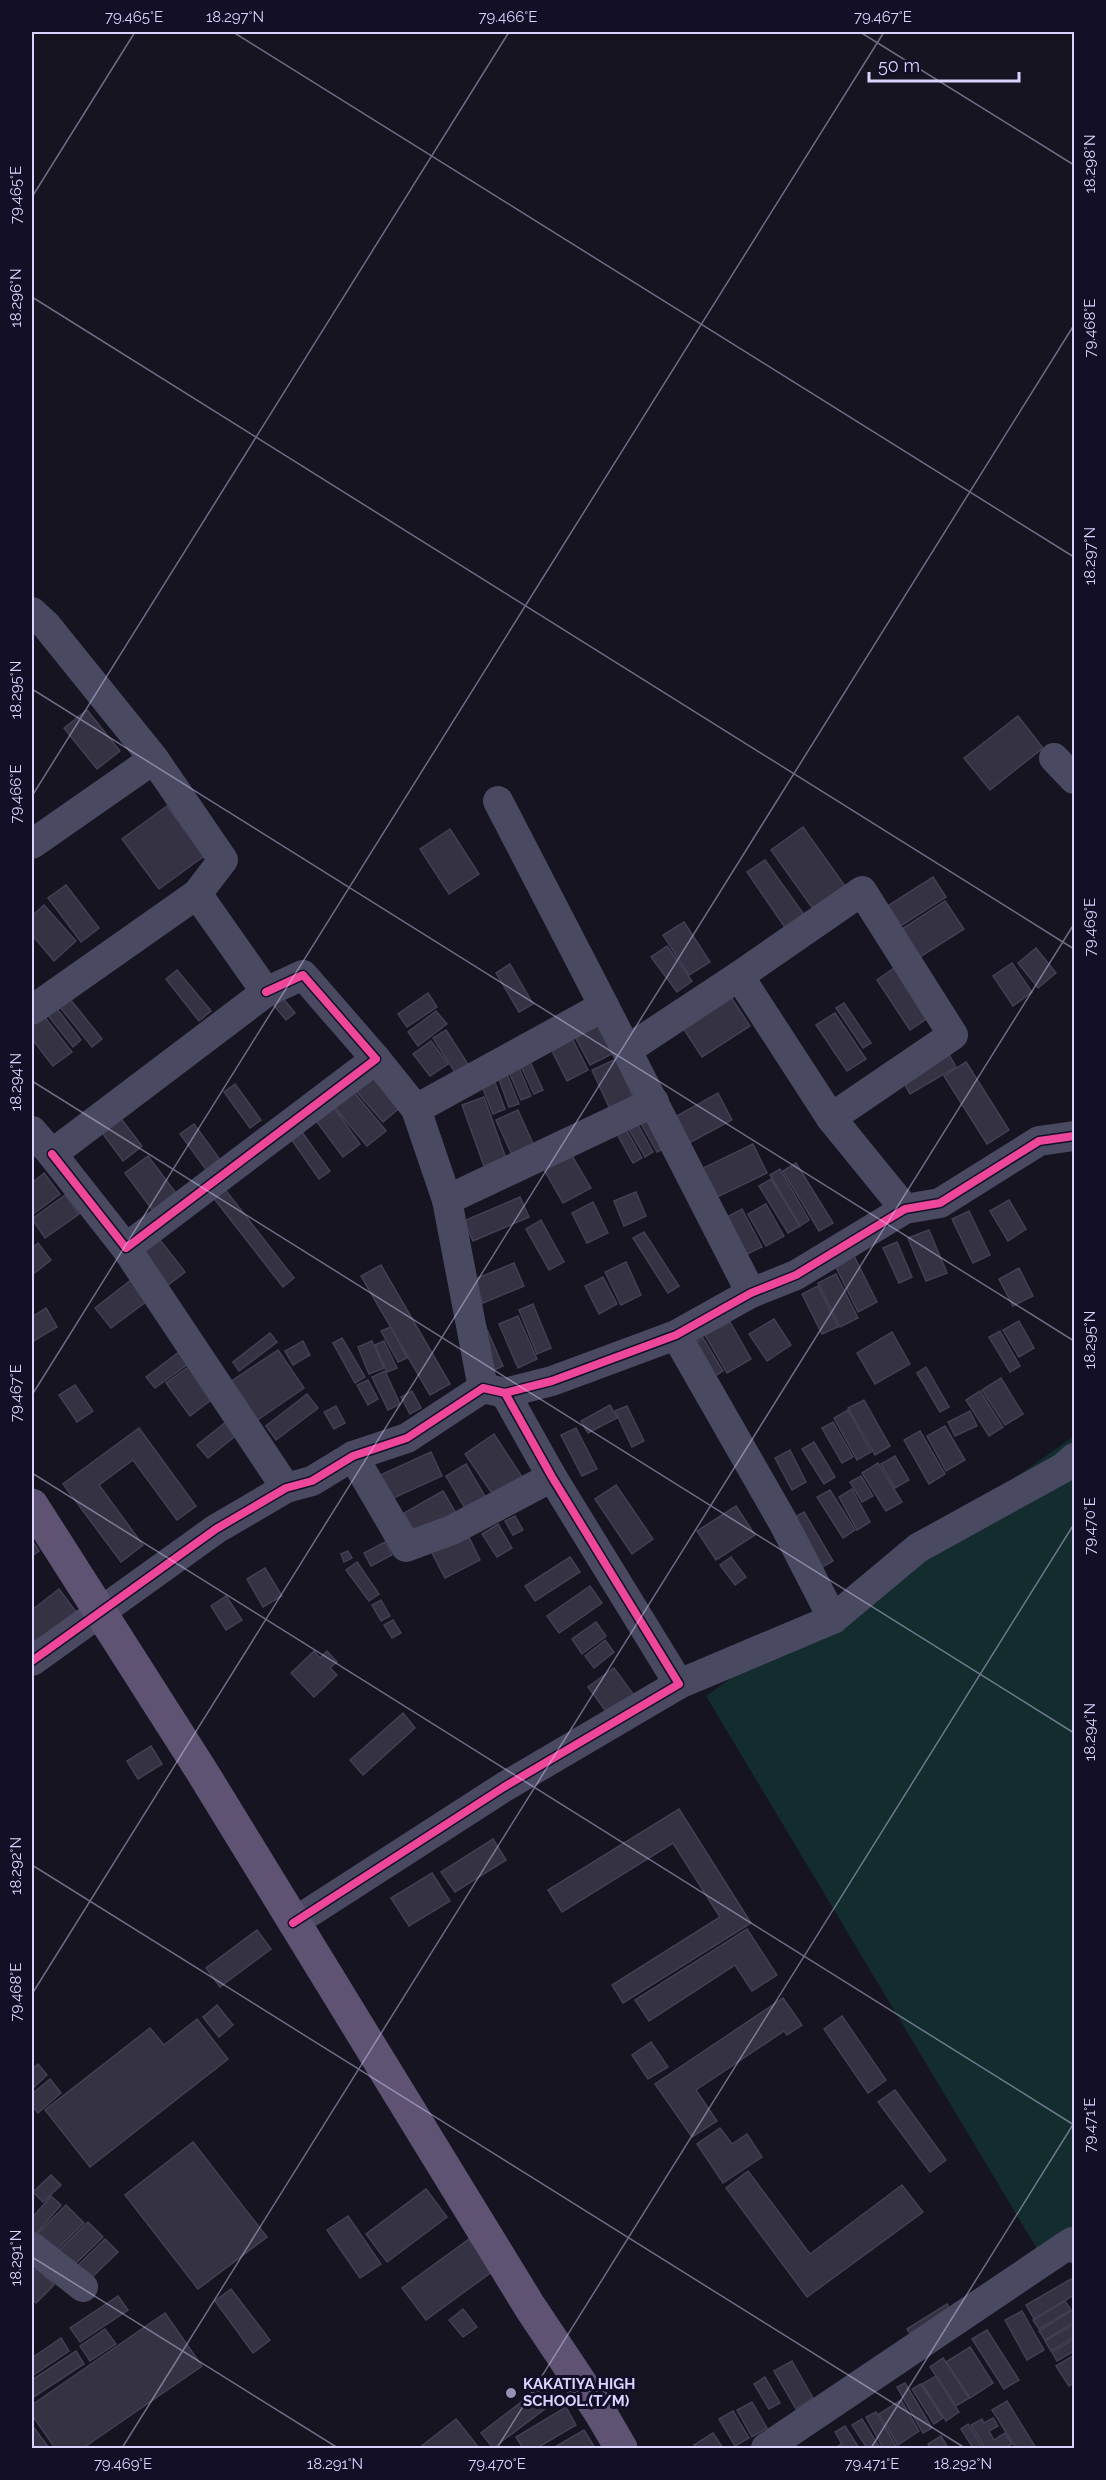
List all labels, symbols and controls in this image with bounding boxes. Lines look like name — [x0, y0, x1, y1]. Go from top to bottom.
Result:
text: 79.465°E — [105, 8, 163, 26]
text: 18.297°N — [206, 8, 264, 26]
text: 79.466°E — [478, 8, 538, 26]
text: 79.467°E — [854, 8, 912, 26]
scale bar — [869, 45, 1019, 83]
text: 50 m — [878, 55, 920, 76]
text: 18.298°N — [1081, 134, 1099, 194]
text: 79.465°E — [7, 166, 25, 224]
text: 18.296°N — [7, 268, 25, 328]
text: 79.468°E — [1081, 299, 1099, 357]
text: 18.297°N — [1081, 527, 1099, 585]
text: 18.295°N — [7, 661, 25, 719]
text: 79.466°E — [7, 764, 25, 824]
text: 79.469°E — [1081, 898, 1099, 956]
text: 18.294°N — [7, 1053, 25, 1111]
text: 18.295°N — [1081, 1311, 1099, 1369]
text: 79.467°E — [7, 1364, 25, 1422]
text: 79.470°E — [1081, 1497, 1099, 1555]
text: 18.294°N — [1081, 1703, 1099, 1761]
text: 18.292°N — [7, 1837, 25, 1895]
text: 79.468°E — [7, 1963, 25, 2021]
text: 79.471°E — [1081, 2098, 1099, 2152]
text: 18.291°N — [7, 2230, 25, 2286]
place label: KAKATIYA HIGH SCHOOL.(T/M) — [523, 2375, 635, 2410]
marker: KAKATIYA HIGH SCHOOL.(T/M) — [504, 2386, 518, 2400]
text: 79.469°E — [94, 2455, 152, 2473]
text: 18.291°N — [307, 2455, 363, 2473]
text: 79.470°E — [468, 2455, 526, 2473]
text: 79.471°E — [845, 2455, 899, 2473]
text: 18.292°N — [934, 2455, 992, 2473]

